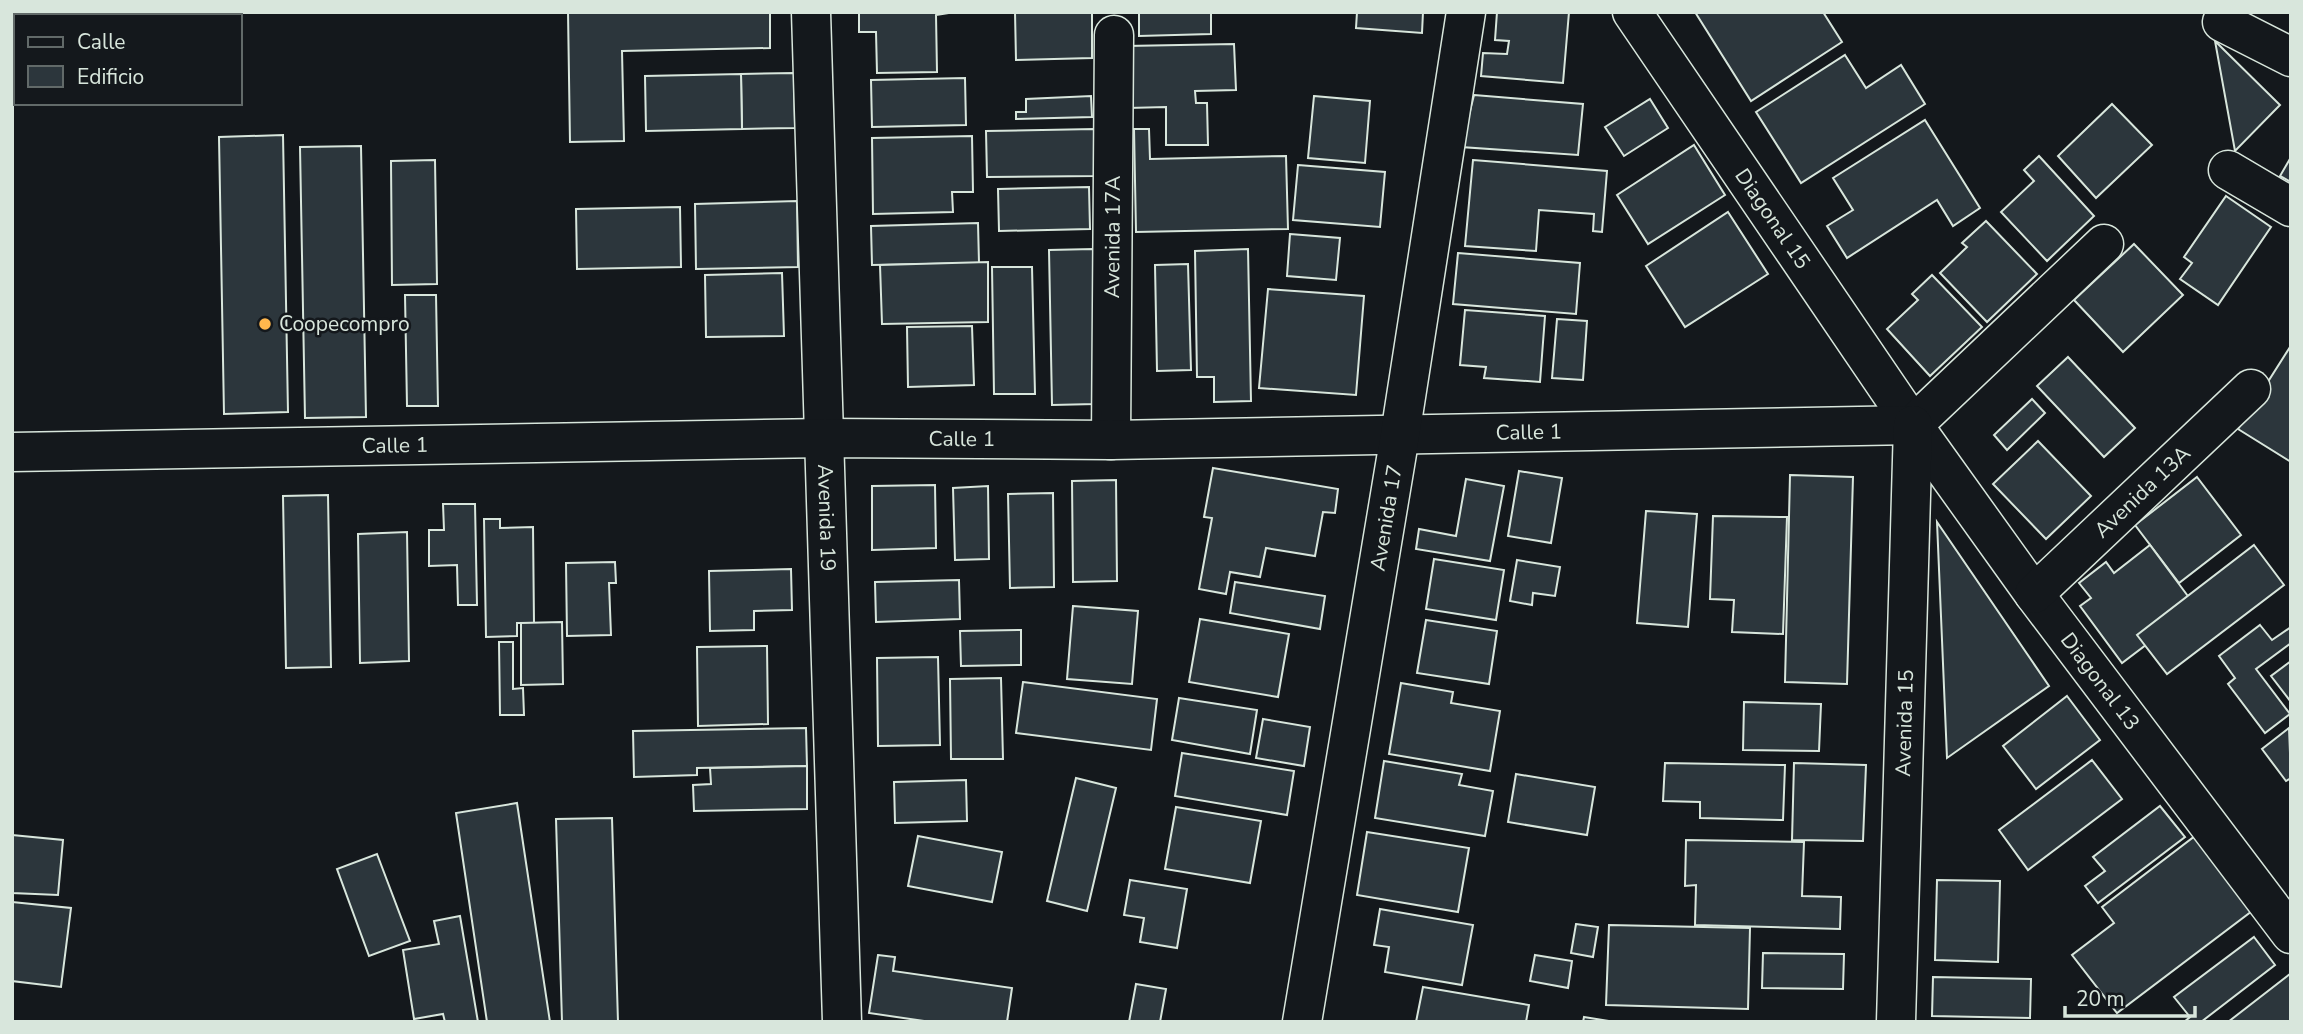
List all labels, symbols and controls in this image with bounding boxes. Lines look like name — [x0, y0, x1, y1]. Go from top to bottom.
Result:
legend — [14, 14, 242, 105]
text: Calle — [77, 28, 125, 56]
text: Edificio — [77, 63, 144, 91]
street label: Diagonal 15 — [1729, 163, 1817, 274]
street label: Avenida 17A — [1098, 176, 1127, 298]
place label: Coopecompro — [279, 310, 410, 338]
marker: Coopecompro — [257, 316, 273, 332]
street label: Calle 1 — [1495, 418, 1562, 447]
street label: Calle 1 — [929, 425, 995, 453]
street label: Calle 1 — [361, 431, 428, 460]
street label: Avenida 13A — [2088, 439, 2197, 544]
street label: Avenida 17 — [1363, 463, 1409, 573]
street label: Avenida 19 — [811, 464, 842, 572]
street label: Diagonal 13 — [2054, 627, 2146, 736]
street label: Avenida 15 — [1889, 669, 1920, 777]
scale bar — [2065, 974, 2194, 1018]
text: 20 m — [2076, 985, 2125, 1013]

